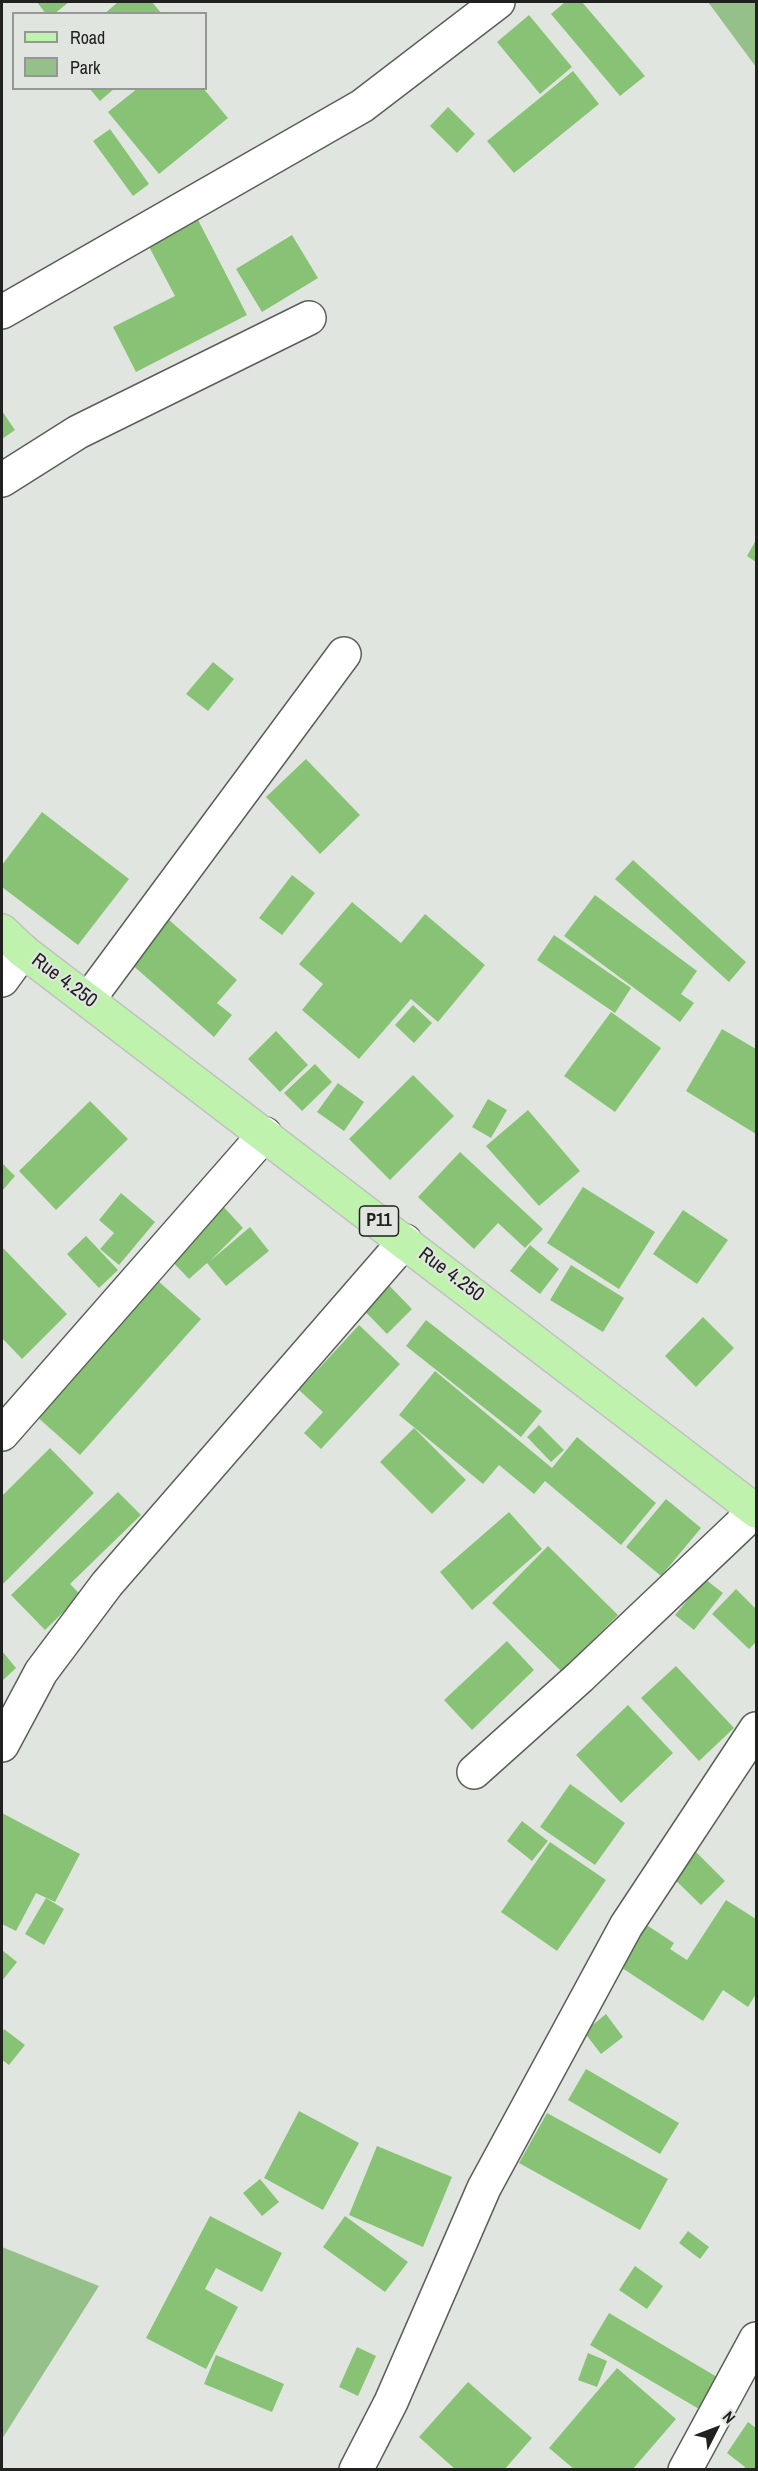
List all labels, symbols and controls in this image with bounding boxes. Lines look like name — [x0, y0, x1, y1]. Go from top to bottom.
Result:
legend — [12, 12, 207, 90]
text: Road — [70, 25, 105, 50]
text: Park — [70, 55, 100, 80]
street label: Rue 4.250 — [27, 949, 101, 1013]
road number: P11 — [360, 1206, 398, 1236]
street label: Rue 4.250 — [414, 1243, 488, 1307]
north arrow — [686, 2399, 746, 2459]
text: N — [718, 2406, 741, 2428]

